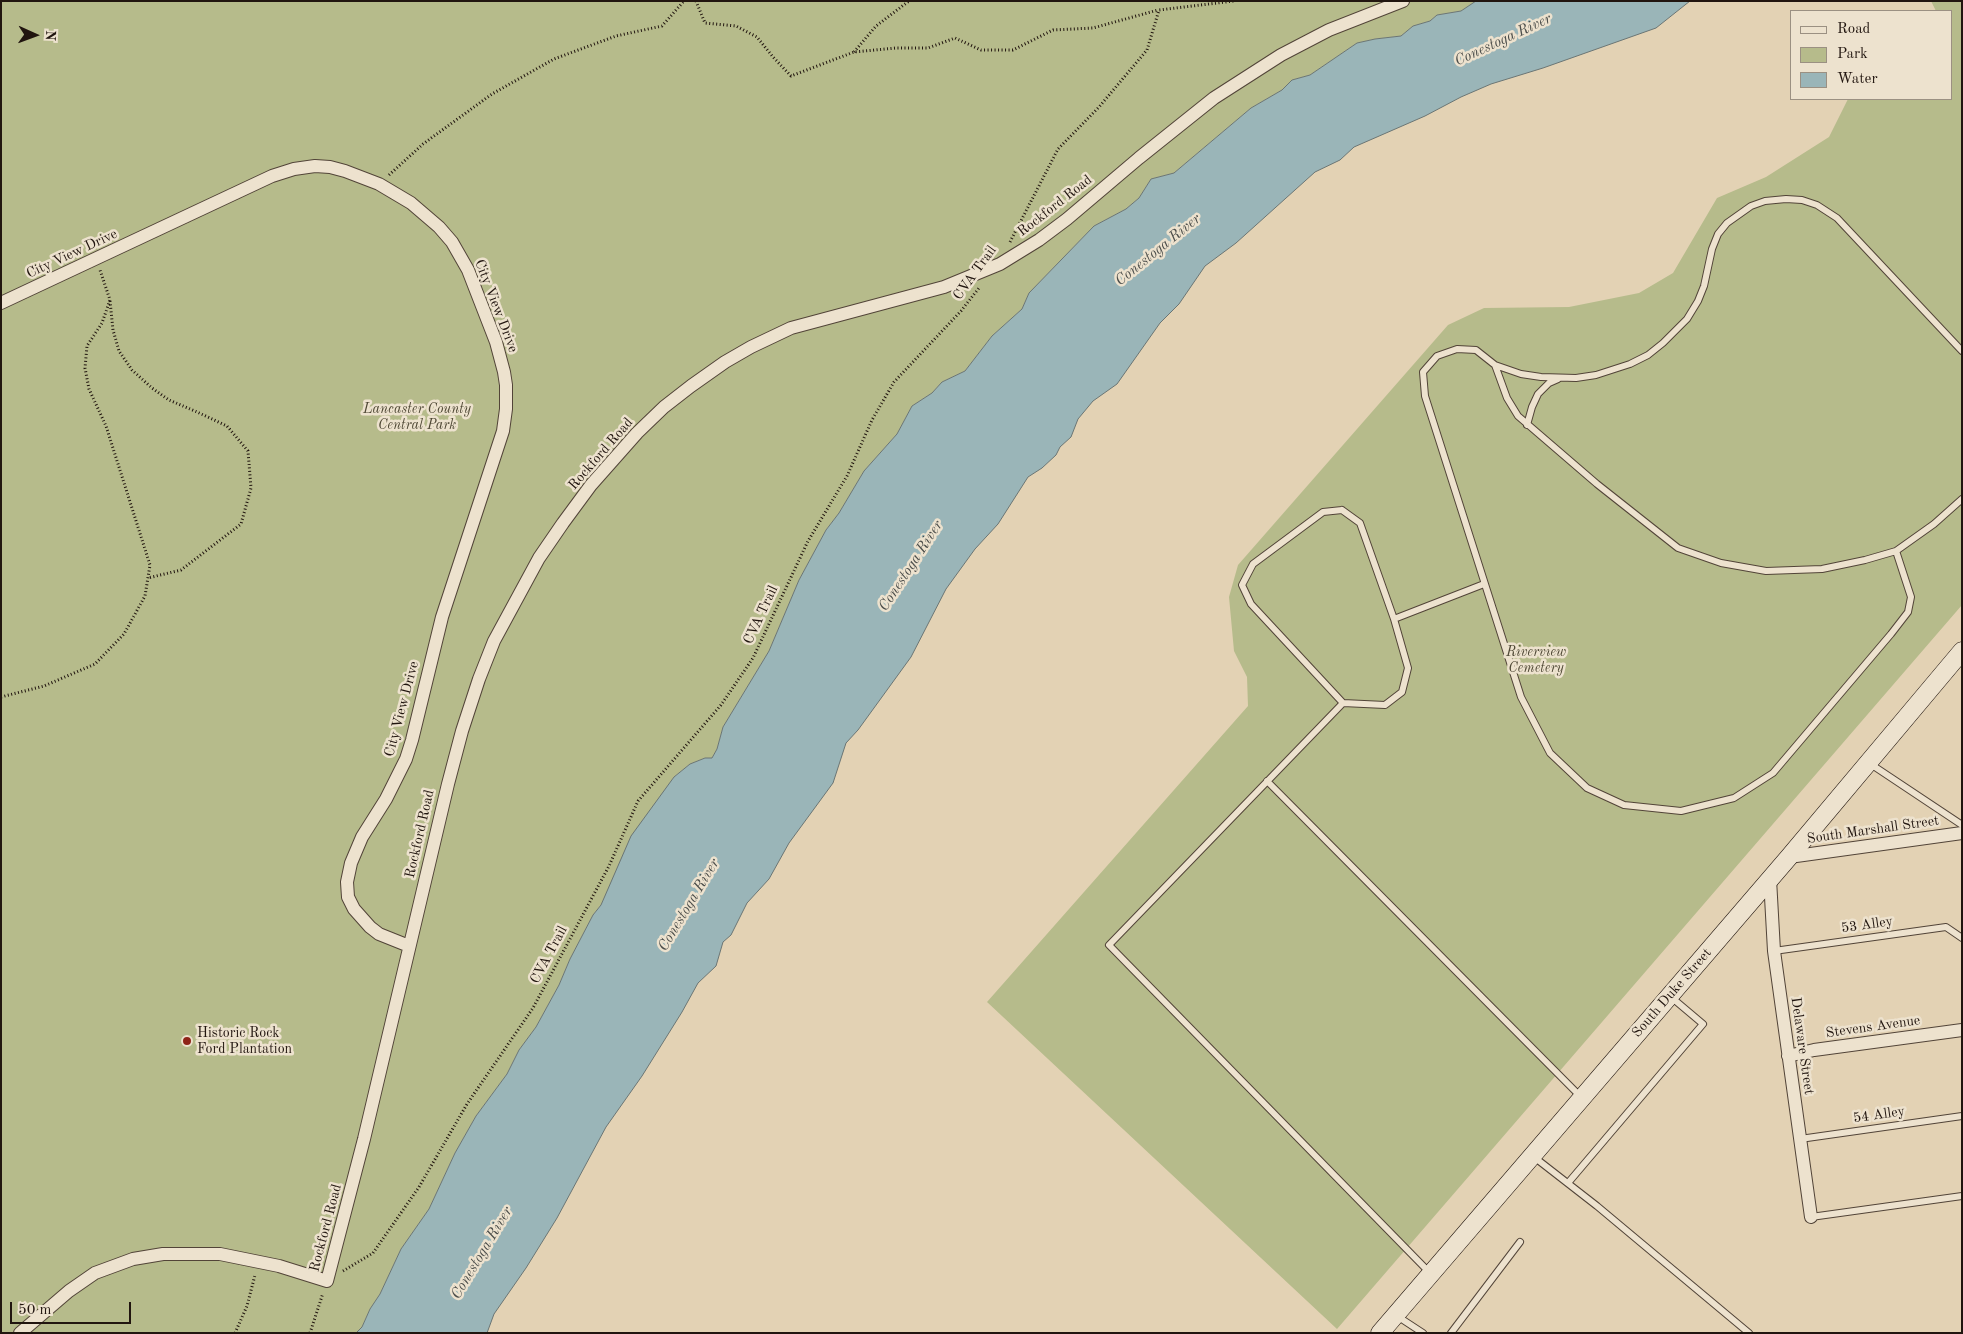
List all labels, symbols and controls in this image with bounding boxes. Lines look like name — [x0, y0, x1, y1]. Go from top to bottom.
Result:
north arrow — [10, 10, 60, 60]
water label: Conestoga River — [1452, 10, 1554, 70]
legend — [1790, 10, 1953, 100]
text: Road — [1837, 22, 1870, 37]
text: N — [43, 30, 57, 41]
text: Park — [1837, 47, 1868, 62]
text: Water — [1837, 72, 1878, 87]
street label: Rockford Road — [1014, 172, 1096, 240]
water label: Conestoga River — [1112, 210, 1204, 290]
street label: City View Drive — [24, 226, 120, 282]
street label: CVA Trail — [950, 243, 1000, 303]
street label: City View Drive — [471, 257, 521, 355]
park label: Lancaster County Central Park — [363, 401, 471, 434]
street label: Rockford Road — [565, 414, 637, 494]
water label: Conestoga River — [875, 517, 947, 615]
street label: CVA Trail — [740, 583, 782, 647]
park label: Riverview Cemetery — [1506, 644, 1566, 676]
street label: City View Drive — [381, 659, 423, 759]
street label: Rockford Road — [402, 788, 438, 880]
street label: South Marshall Street — [1806, 812, 1940, 848]
water label: Conestoga River — [654, 856, 724, 954]
street label: 53 Alley — [1840, 913, 1894, 937]
street label: CVA Trail — [527, 923, 571, 987]
street label: South Duke Street — [1629, 945, 1715, 1041]
street label: Delaware Street — [1787, 996, 1817, 1096]
street label: Stevens Avenue — [1825, 1012, 1921, 1042]
place label: Historic Rock Ford Plantation — [197, 1025, 292, 1058]
marker: Historic Rock Ford Plantation — [181, 1035, 193, 1047]
street label: 54 Alley — [1852, 1103, 1906, 1127]
street label: Rockford Road — [306, 1182, 346, 1274]
water label: Conestoga River — [447, 1204, 517, 1302]
scale bar — [12, 1292, 134, 1324]
text: 50 m — [18, 1303, 52, 1318]

